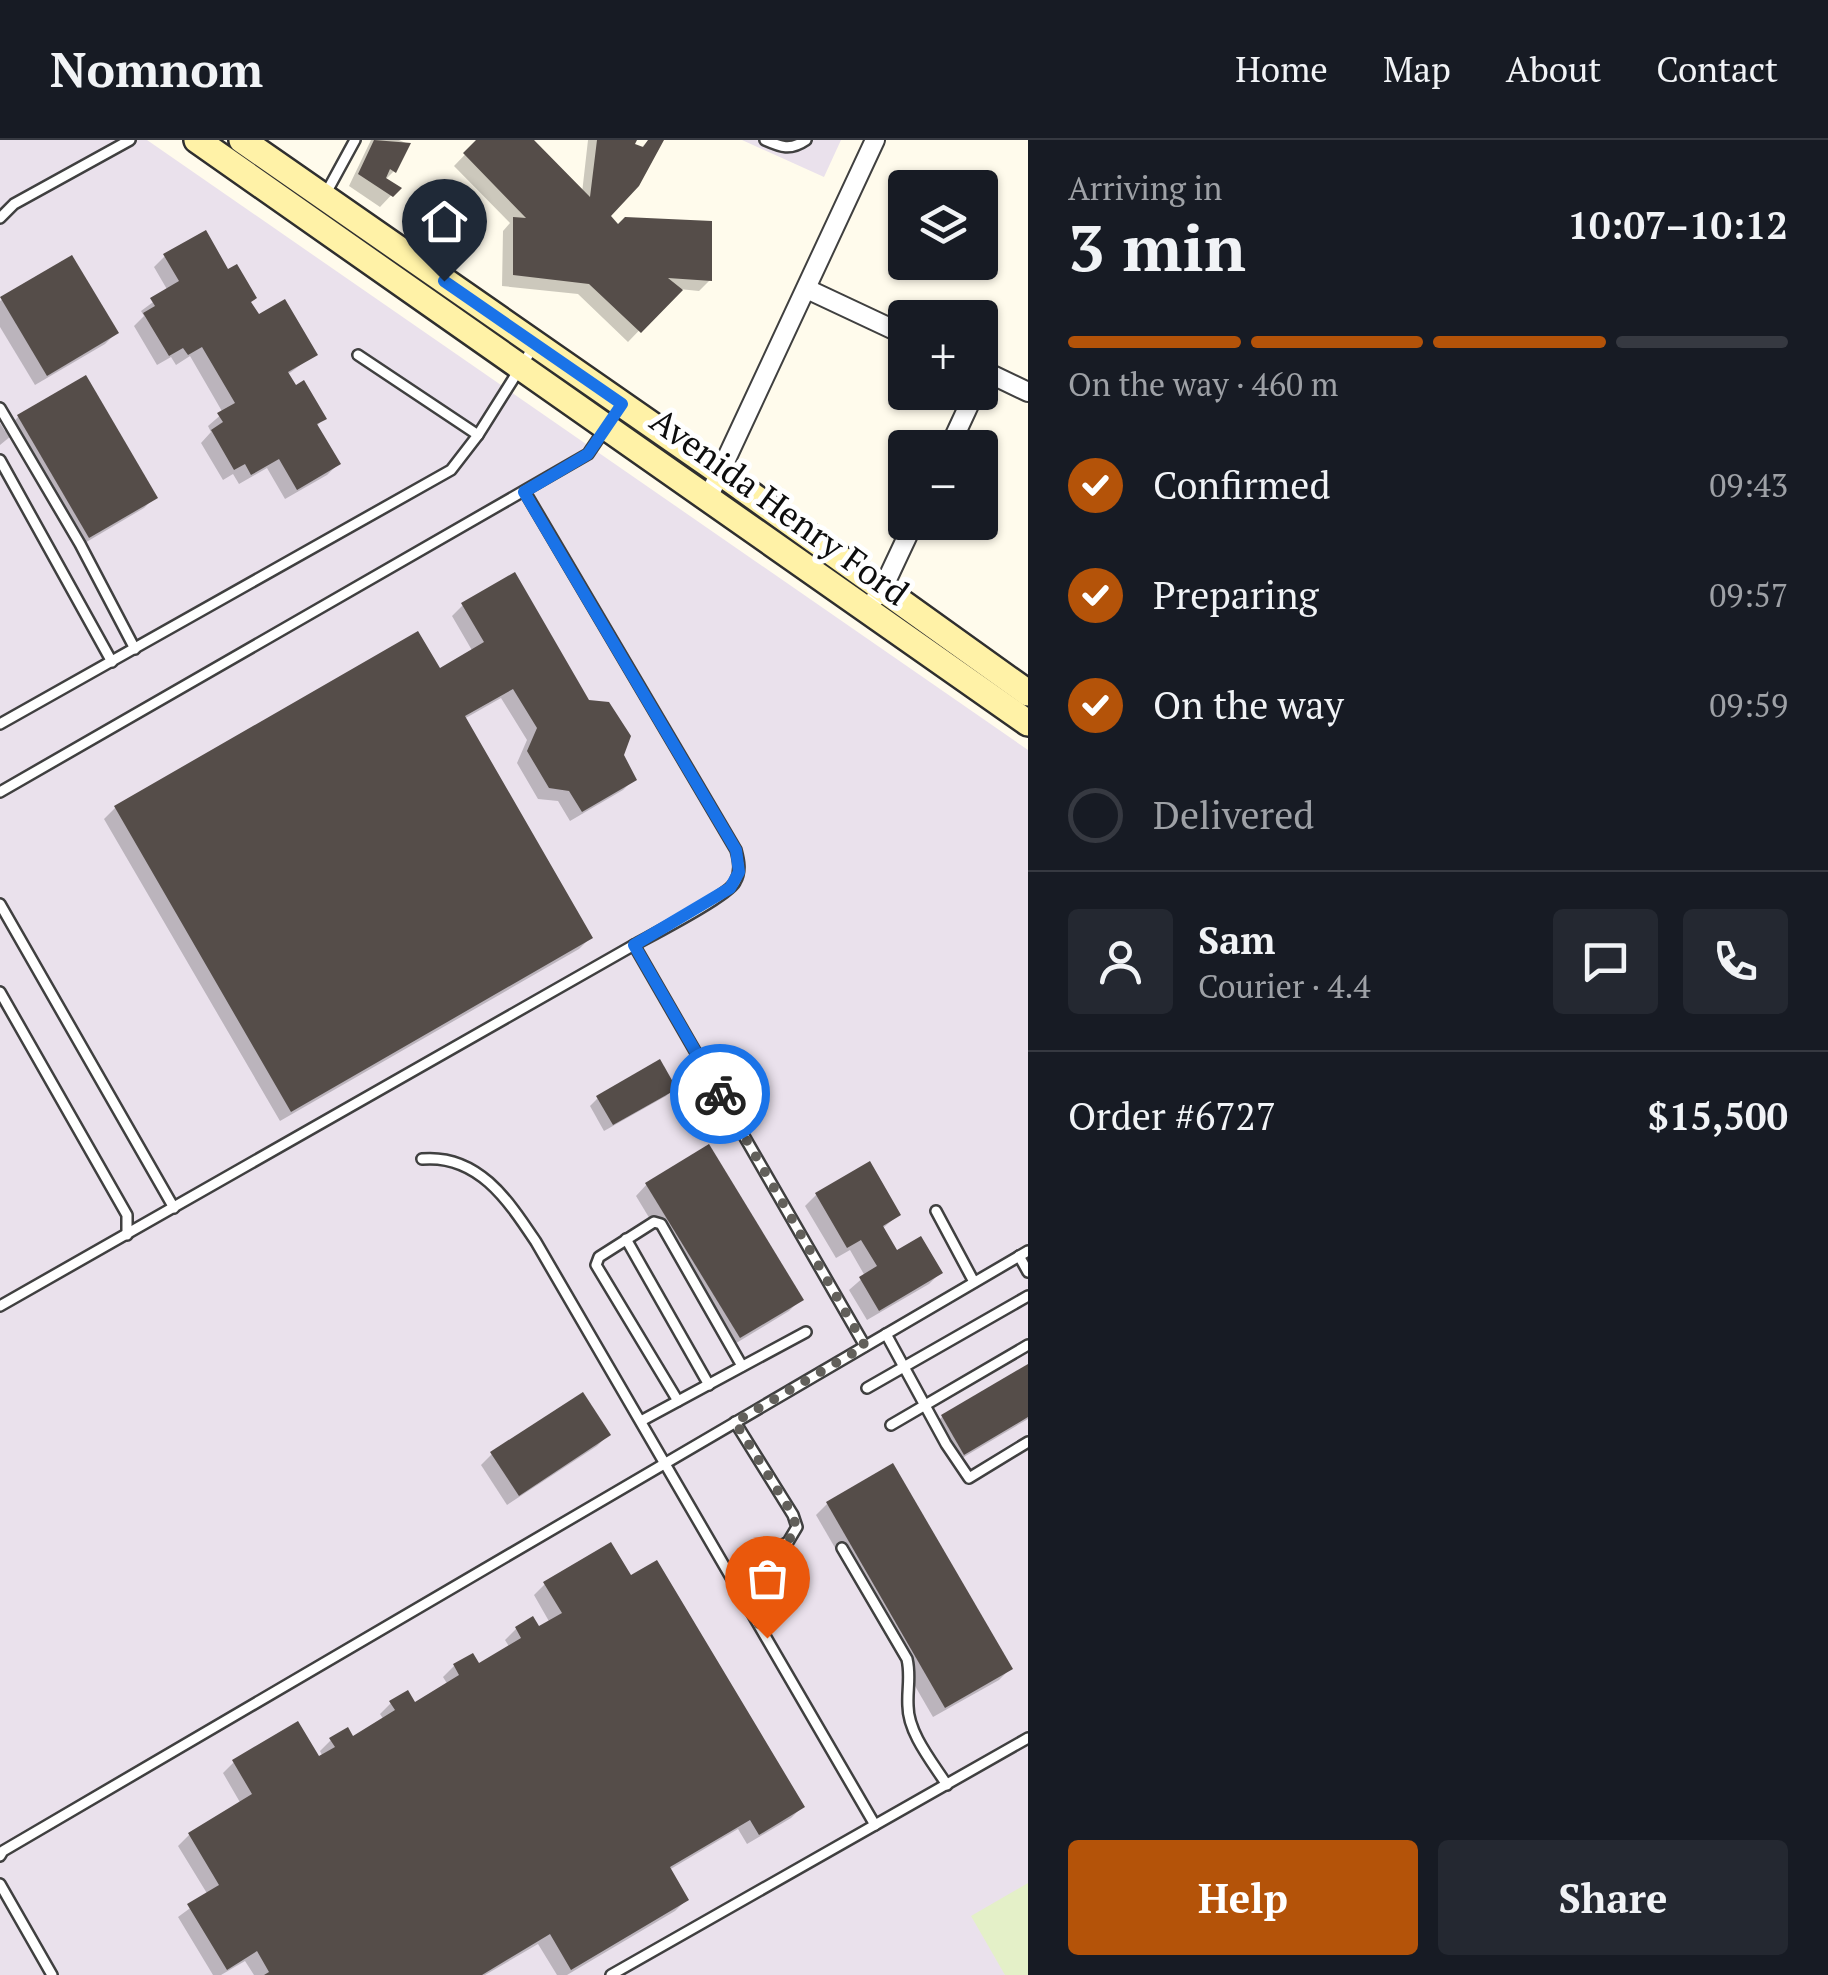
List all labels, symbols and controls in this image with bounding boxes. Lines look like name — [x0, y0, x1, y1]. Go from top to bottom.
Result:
text: Nomnom — [50, 37, 263, 101]
text: Home — [1235, 46, 1328, 92]
text: Map — [1383, 46, 1451, 92]
text: About — [1506, 46, 1601, 92]
text: Contact — [1656, 46, 1778, 92]
text: Arriving in — [1068, 167, 1222, 209]
map controls — [888, 170, 998, 540]
button: layers — [888, 170, 998, 280]
pin — [402, 179, 487, 282]
icon: home — [417, 194, 472, 249]
text: 10:07–10:12 — [1567, 200, 1788, 250]
text: 3 min — [1068, 203, 1246, 290]
button: + — [888, 300, 998, 410]
text: On the way · 460 m — [1068, 363, 1338, 405]
street label: Avenida Henry Ford — [642, 397, 918, 615]
button: − — [888, 430, 998, 540]
icon: check — [1068, 458, 1123, 513]
text: Confirmed — [1153, 460, 1331, 510]
text: 09:43 — [1709, 464, 1788, 506]
icon: check — [1068, 568, 1123, 623]
text: Preparing — [1153, 570, 1319, 620]
text: 09:57 — [1709, 574, 1788, 616]
icon: check — [1068, 678, 1123, 733]
text: On the way — [1153, 680, 1344, 730]
text: 09:59 — [1709, 684, 1788, 726]
text: Delivered — [1153, 790, 1314, 840]
button: person — [1068, 909, 1173, 1014]
button: chat — [1553, 909, 1658, 1014]
button: phone — [1683, 909, 1788, 1014]
text: Sam — [1198, 915, 1275, 965]
text: Courier · 4.4 — [1198, 965, 1370, 1007]
courier — [670, 1044, 770, 1144]
icon: bike — [693, 1067, 748, 1122]
text: Order #6727 — [1068, 1091, 1276, 1141]
text: $15,500 — [1648, 1091, 1788, 1141]
pin — [725, 1536, 810, 1639]
icon: bag — [740, 1551, 795, 1606]
button: Help — [1068, 1840, 1418, 1955]
button: Share — [1438, 1840, 1788, 1955]

